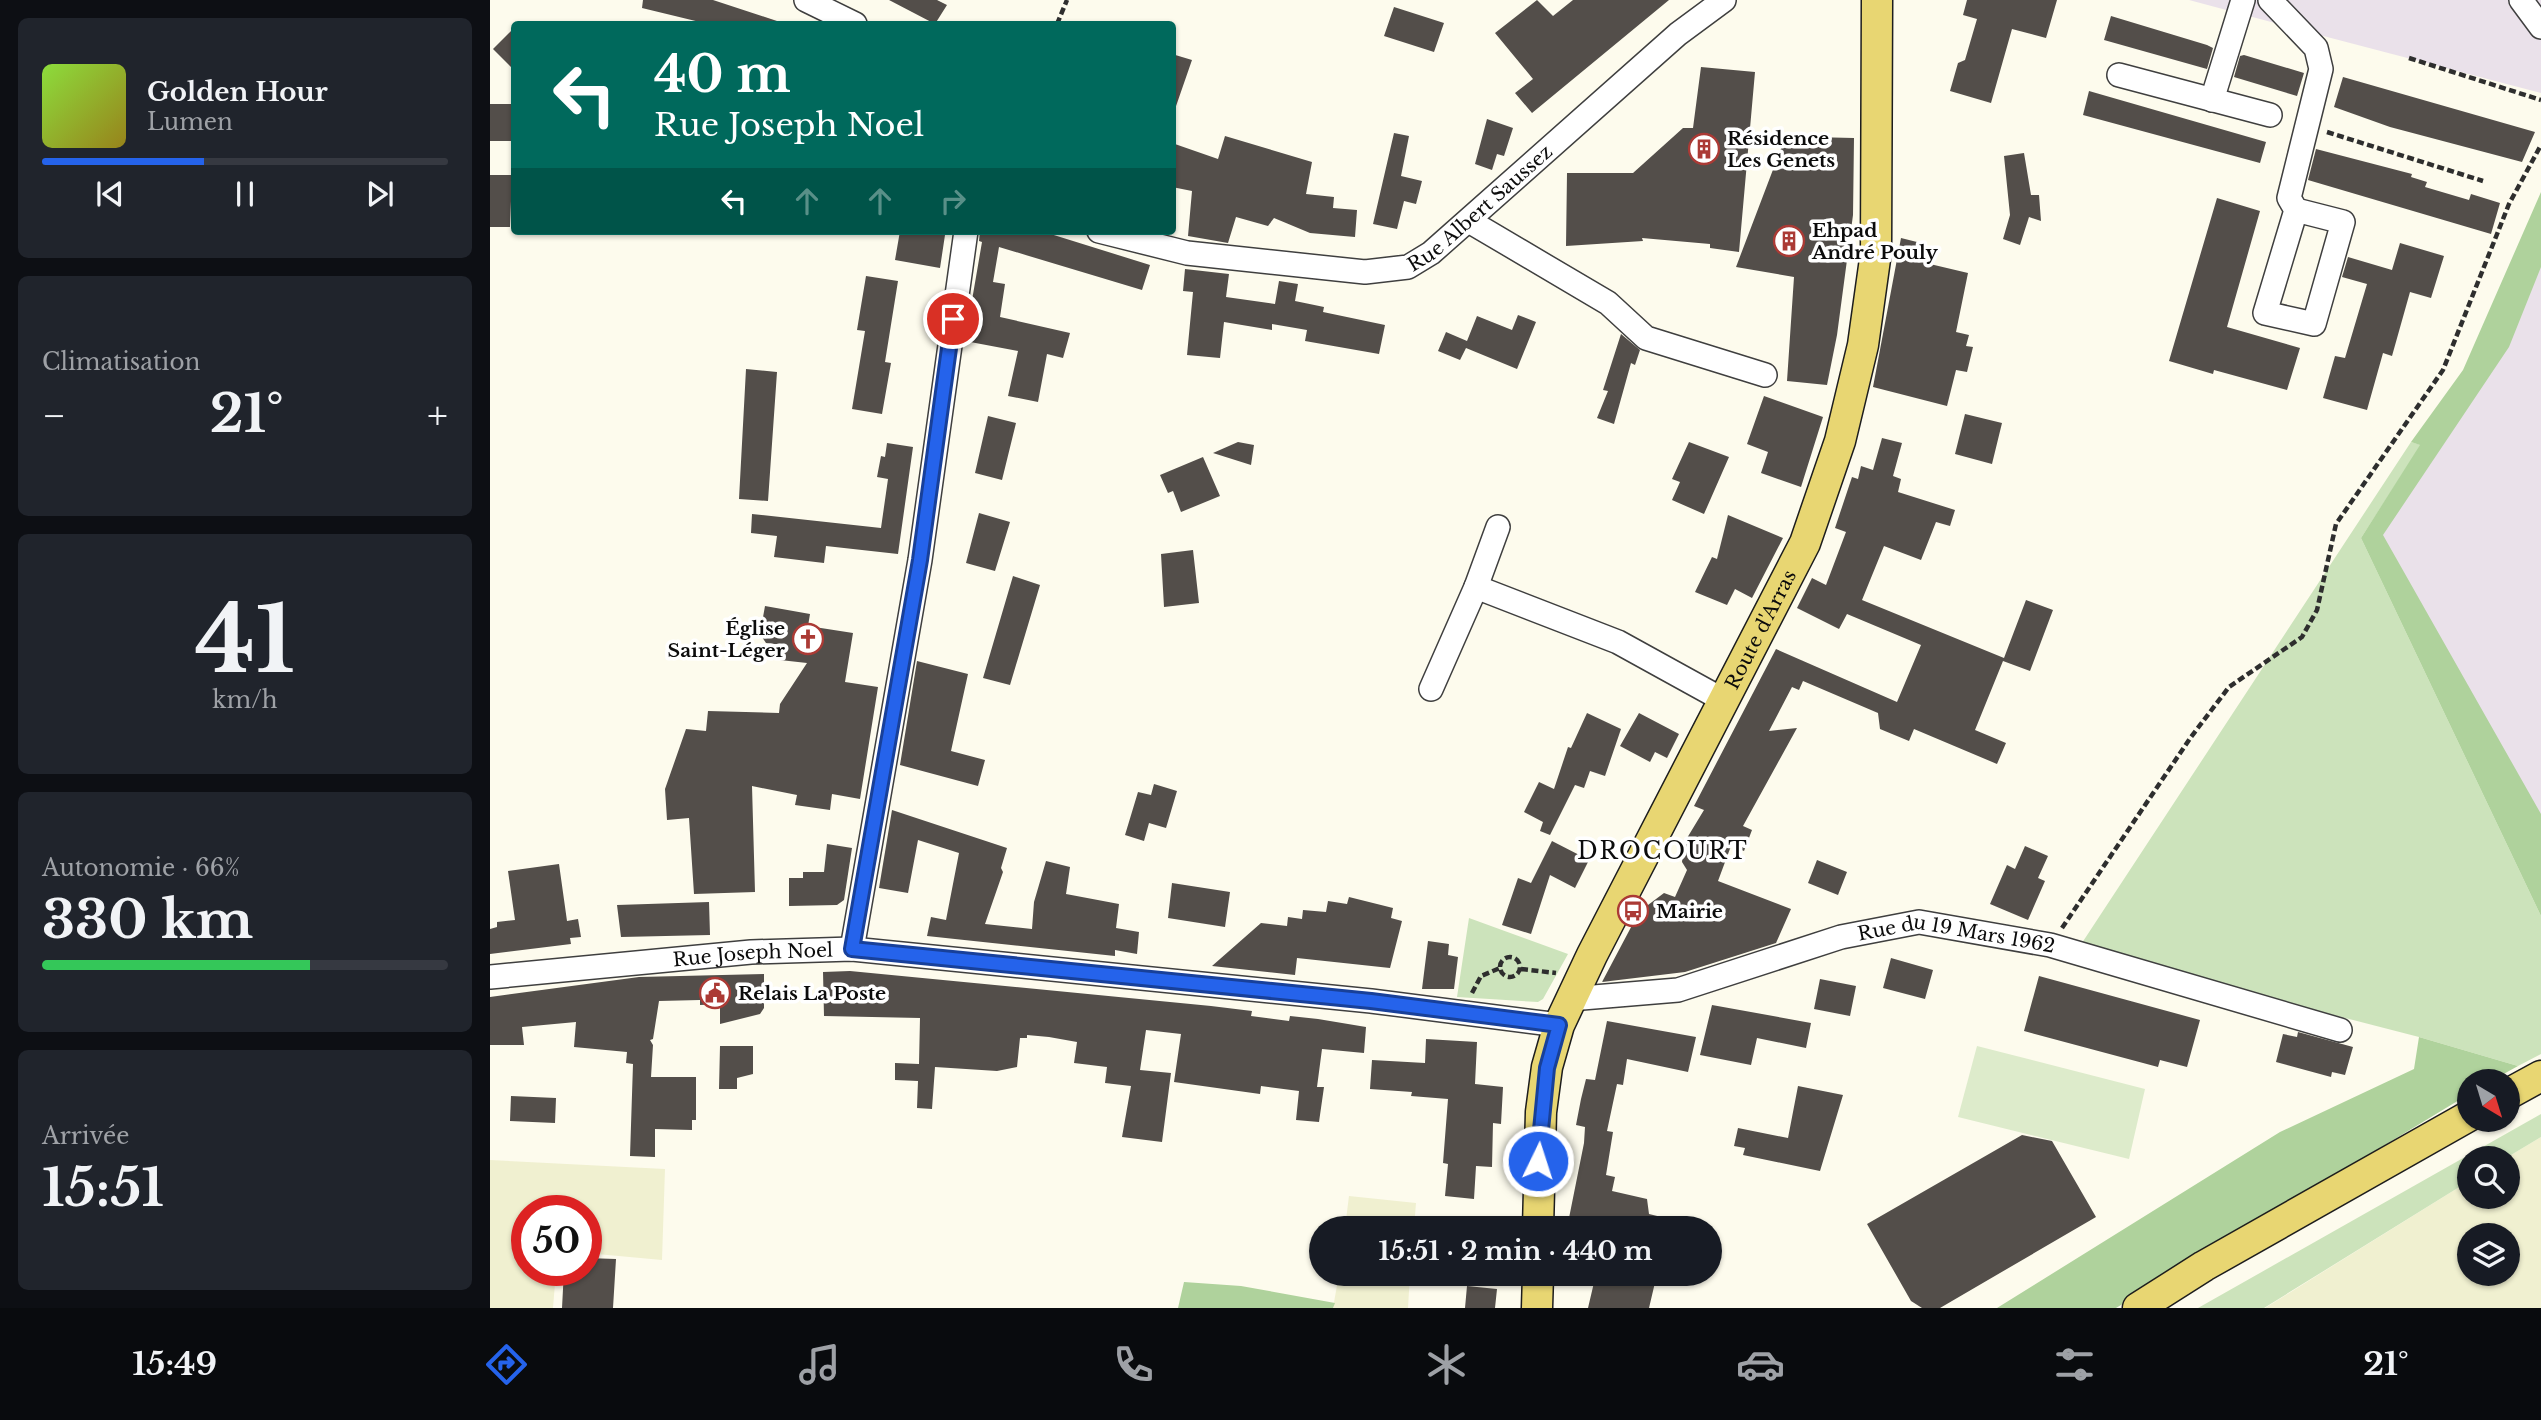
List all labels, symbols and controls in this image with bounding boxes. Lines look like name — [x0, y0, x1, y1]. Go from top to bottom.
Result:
text: 40 m — [654, 44, 791, 105]
icon: left — [539, 49, 630, 140]
text: Golden Hour — [147, 76, 328, 108]
text: Rue Joseph Noel — [654, 105, 924, 145]
text: Lumen — [147, 108, 233, 136]
place label: Résidence Les Genets — [1727, 127, 1835, 172]
building icon: Résidence Les Genets — [1687, 132, 1721, 166]
street label: Rue Albert Saussez — [1403, 140, 1557, 277]
icon: previous — [91, 175, 129, 213]
icon: pause — [226, 175, 264, 213]
icon: next — [361, 175, 399, 213]
icon: left — [715, 182, 753, 220]
icon: ahead — [788, 182, 826, 220]
icon: ahead — [861, 182, 899, 220]
icon: right — [934, 182, 972, 220]
place label: Ehpad André Pouly — [1811, 219, 1939, 264]
building icon: Ehpad André Pouly — [1772, 224, 1806, 258]
pin — [923, 289, 983, 349]
icon: arrive — [934, 300, 972, 338]
text: Climatisation — [42, 348, 200, 376]
text: 21° — [210, 382, 284, 446]
text: − — [42, 392, 66, 439]
text: + — [427, 392, 448, 439]
street label: Route d'Arras — [1720, 566, 1801, 693]
text: 41 — [195, 584, 295, 697]
place label: Église Saint-Léger — [668, 617, 786, 662]
church icon: Église Saint-Léger — [791, 622, 825, 656]
text: km/h — [212, 686, 278, 714]
district label: DROCOURT — [1577, 837, 1749, 865]
text: Autonomie · 66% — [42, 854, 240, 882]
text: 330 km — [42, 888, 253, 952]
bus stop icon: Mairie — [1616, 894, 1650, 928]
place label: Mairie — [1656, 900, 1723, 923]
street label: Rue du 19 Mars 1962 — [1856, 910, 2057, 958]
street label: Rue Joseph Noel — [672, 939, 833, 971]
public building icon: Relais La Poste — [698, 976, 732, 1010]
place label: Relais La Poste — [738, 982, 886, 1005]
north arrow — [2457, 1069, 2520, 1132]
map controls — [2457, 1069, 2520, 1286]
text: Arrivée — [42, 1122, 129, 1150]
position arrow — [1501, 1124, 1575, 1198]
button: search — [2457, 1146, 2520, 1209]
text: 15:51 — [42, 1156, 164, 1220]
speed limit sign: 50 — [511, 1195, 602, 1286]
button: layers — [2457, 1223, 2520, 1286]
text: 15:51 · 2 min · 440 m — [1379, 1235, 1653, 1267]
icon: directions — [482, 1340, 531, 1389]
icon: music — [795, 1340, 844, 1389]
icon: phone — [1109, 1340, 1158, 1389]
icon: climate — [1422, 1340, 1471, 1389]
icon: car — [1736, 1340, 1785, 1389]
icon: filters — [2050, 1340, 2099, 1389]
text: 15:49 — [132, 1344, 217, 1384]
text: 21° — [2363, 1344, 2409, 1384]

